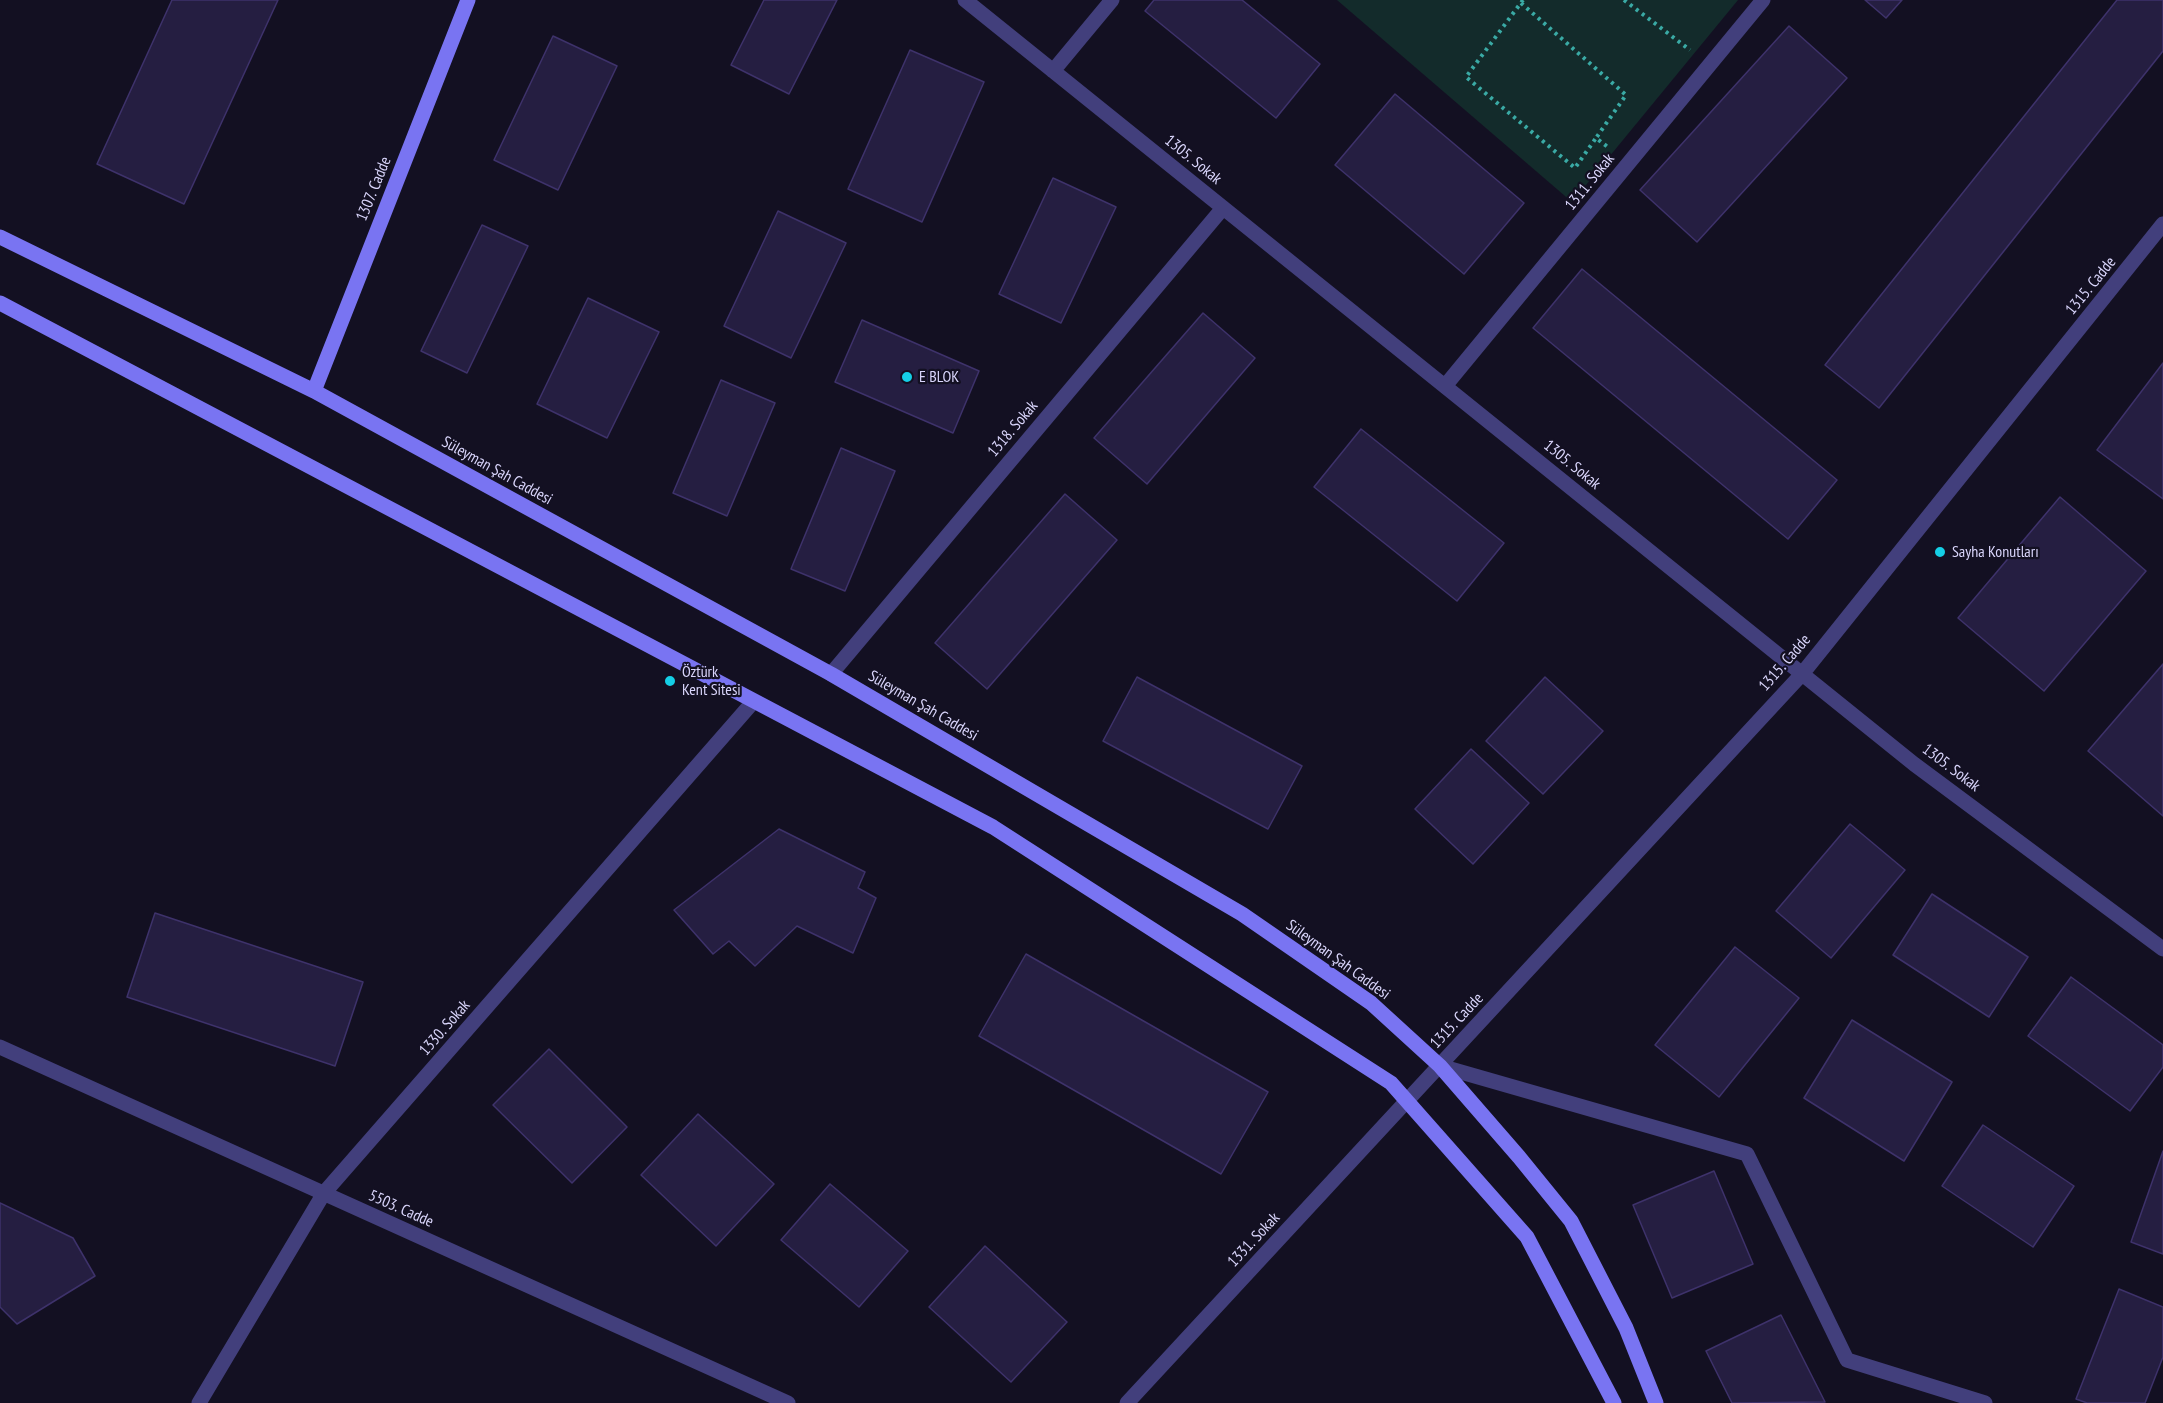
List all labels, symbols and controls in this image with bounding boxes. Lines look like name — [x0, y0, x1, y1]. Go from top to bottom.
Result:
street label: 1305. Sokak — [1161, 131, 1225, 189]
street label: 1311. Sokak — [1561, 150, 1619, 214]
street label: 1307. Cadde — [352, 154, 396, 224]
street label: 1315. Cadde — [2062, 253, 2120, 319]
place label: E BLOK — [919, 367, 959, 387]
marker: E BLOK — [900, 370, 914, 384]
street label: 1318. Sokak — [984, 397, 1042, 461]
street label: Süleyman Şah Caddesi — [438, 433, 556, 509]
street label: 1305. Sokak — [1540, 436, 1604, 494]
place label: Sayha Konutları — [1952, 542, 2039, 562]
marker: Sayha Konutları — [1933, 545, 1947, 559]
street label: 1315. Cadde — [1755, 631, 1815, 695]
place label: Öztürk Kent Sitesi — [682, 662, 741, 700]
street label: Süleyman Şah Caddesi — [865, 667, 981, 745]
marker: Öztürk Kent Sitesi — [663, 674, 677, 688]
street label: 1305. Sokak — [1918, 740, 1984, 796]
street label: Süleyman Şah Caddesi — [1282, 916, 1394, 1004]
street label: 1315. Cadde — [1426, 989, 1488, 1053]
street label: 1330. Sokak — [416, 996, 474, 1060]
street label: 5503. Cadde — [366, 1186, 436, 1232]
street label: 1331. Sokak — [1224, 1209, 1284, 1271]

